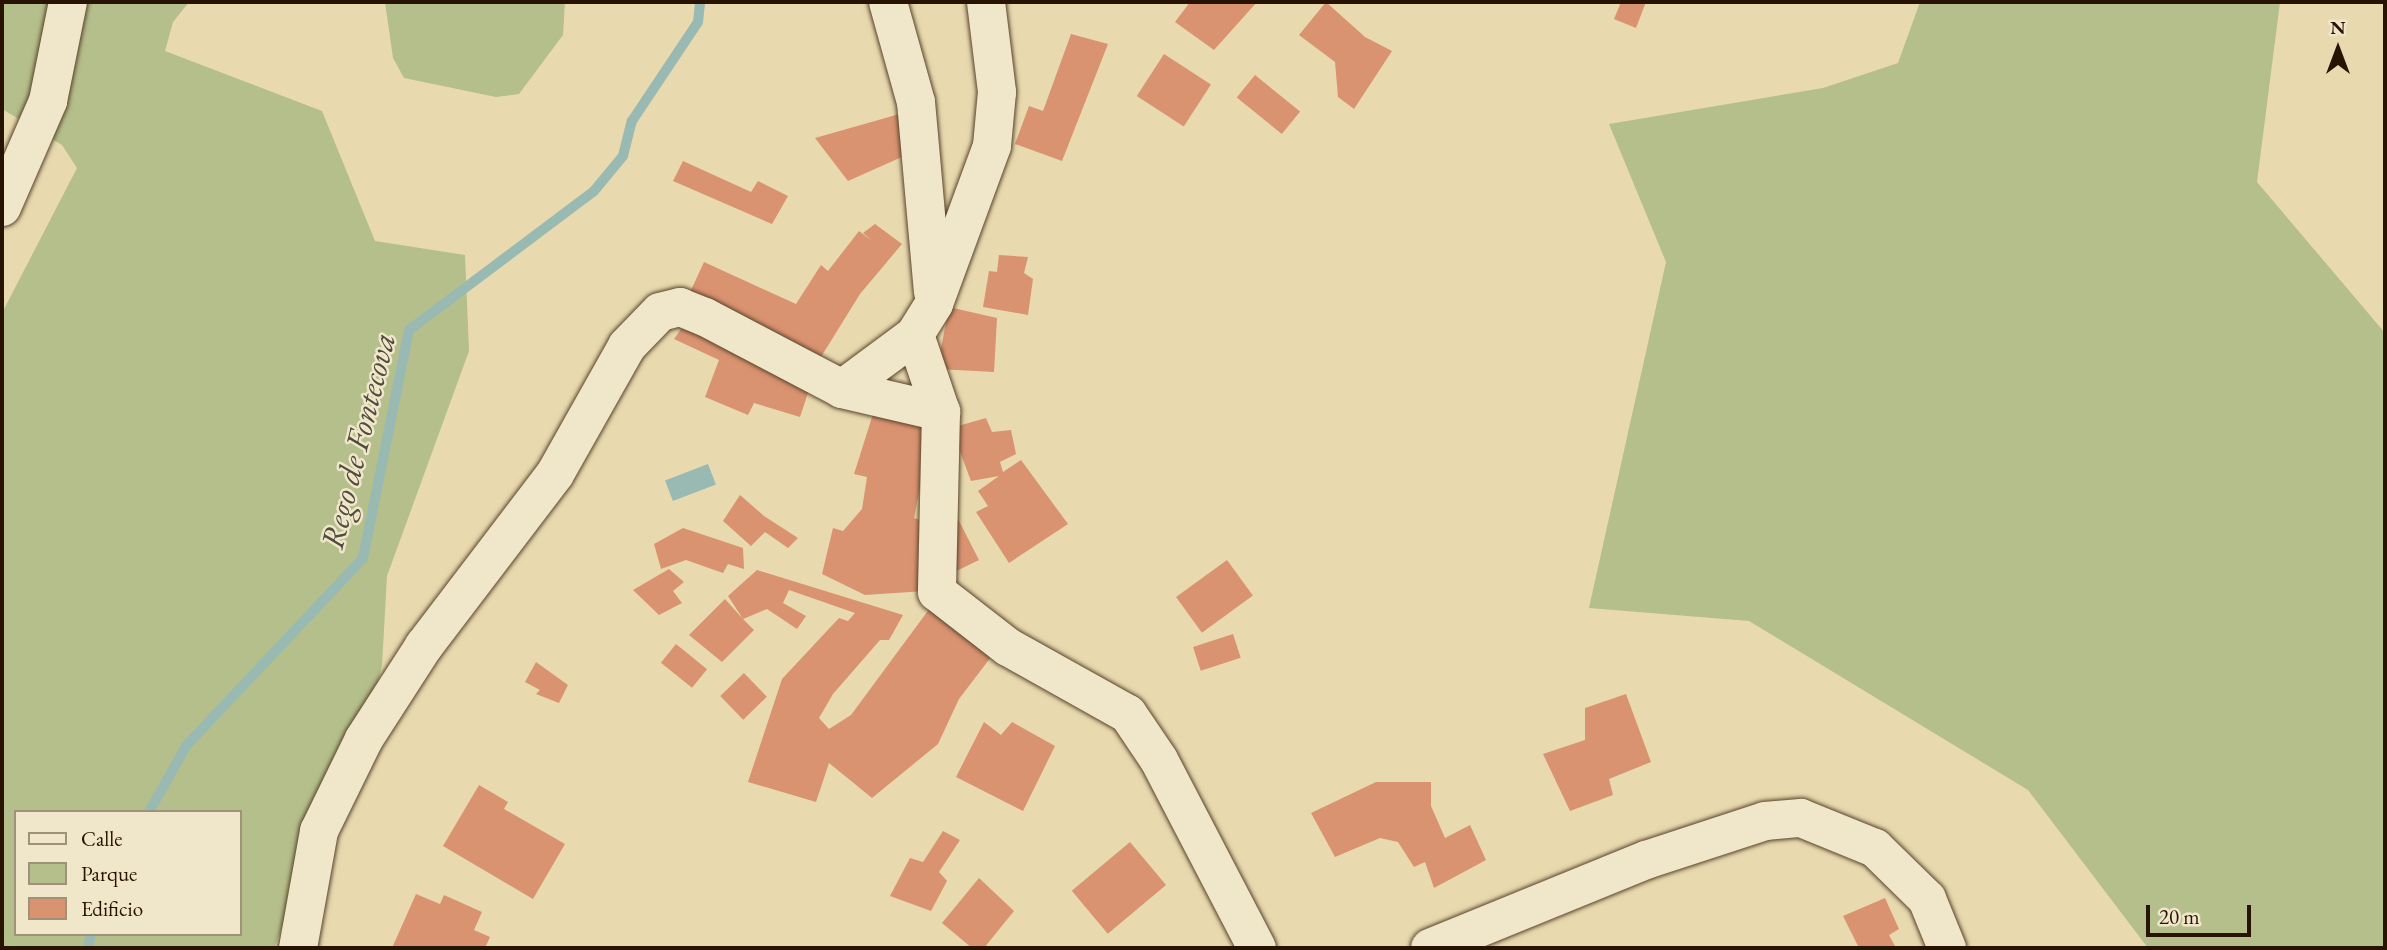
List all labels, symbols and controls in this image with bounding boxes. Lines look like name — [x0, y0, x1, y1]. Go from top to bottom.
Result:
north arrow — [2303, 14, 2373, 84]
text: N — [2330, 15, 2346, 40]
water label: Rego de Fontecova — [312, 329, 404, 553]
legend — [14, 810, 242, 936]
text: Calle — [81, 825, 123, 852]
text: Parque — [81, 860, 137, 887]
scale bar — [2149, 890, 2254, 934]
text: Edificio — [81, 895, 143, 922]
text: 20 m — [2159, 903, 2200, 930]

